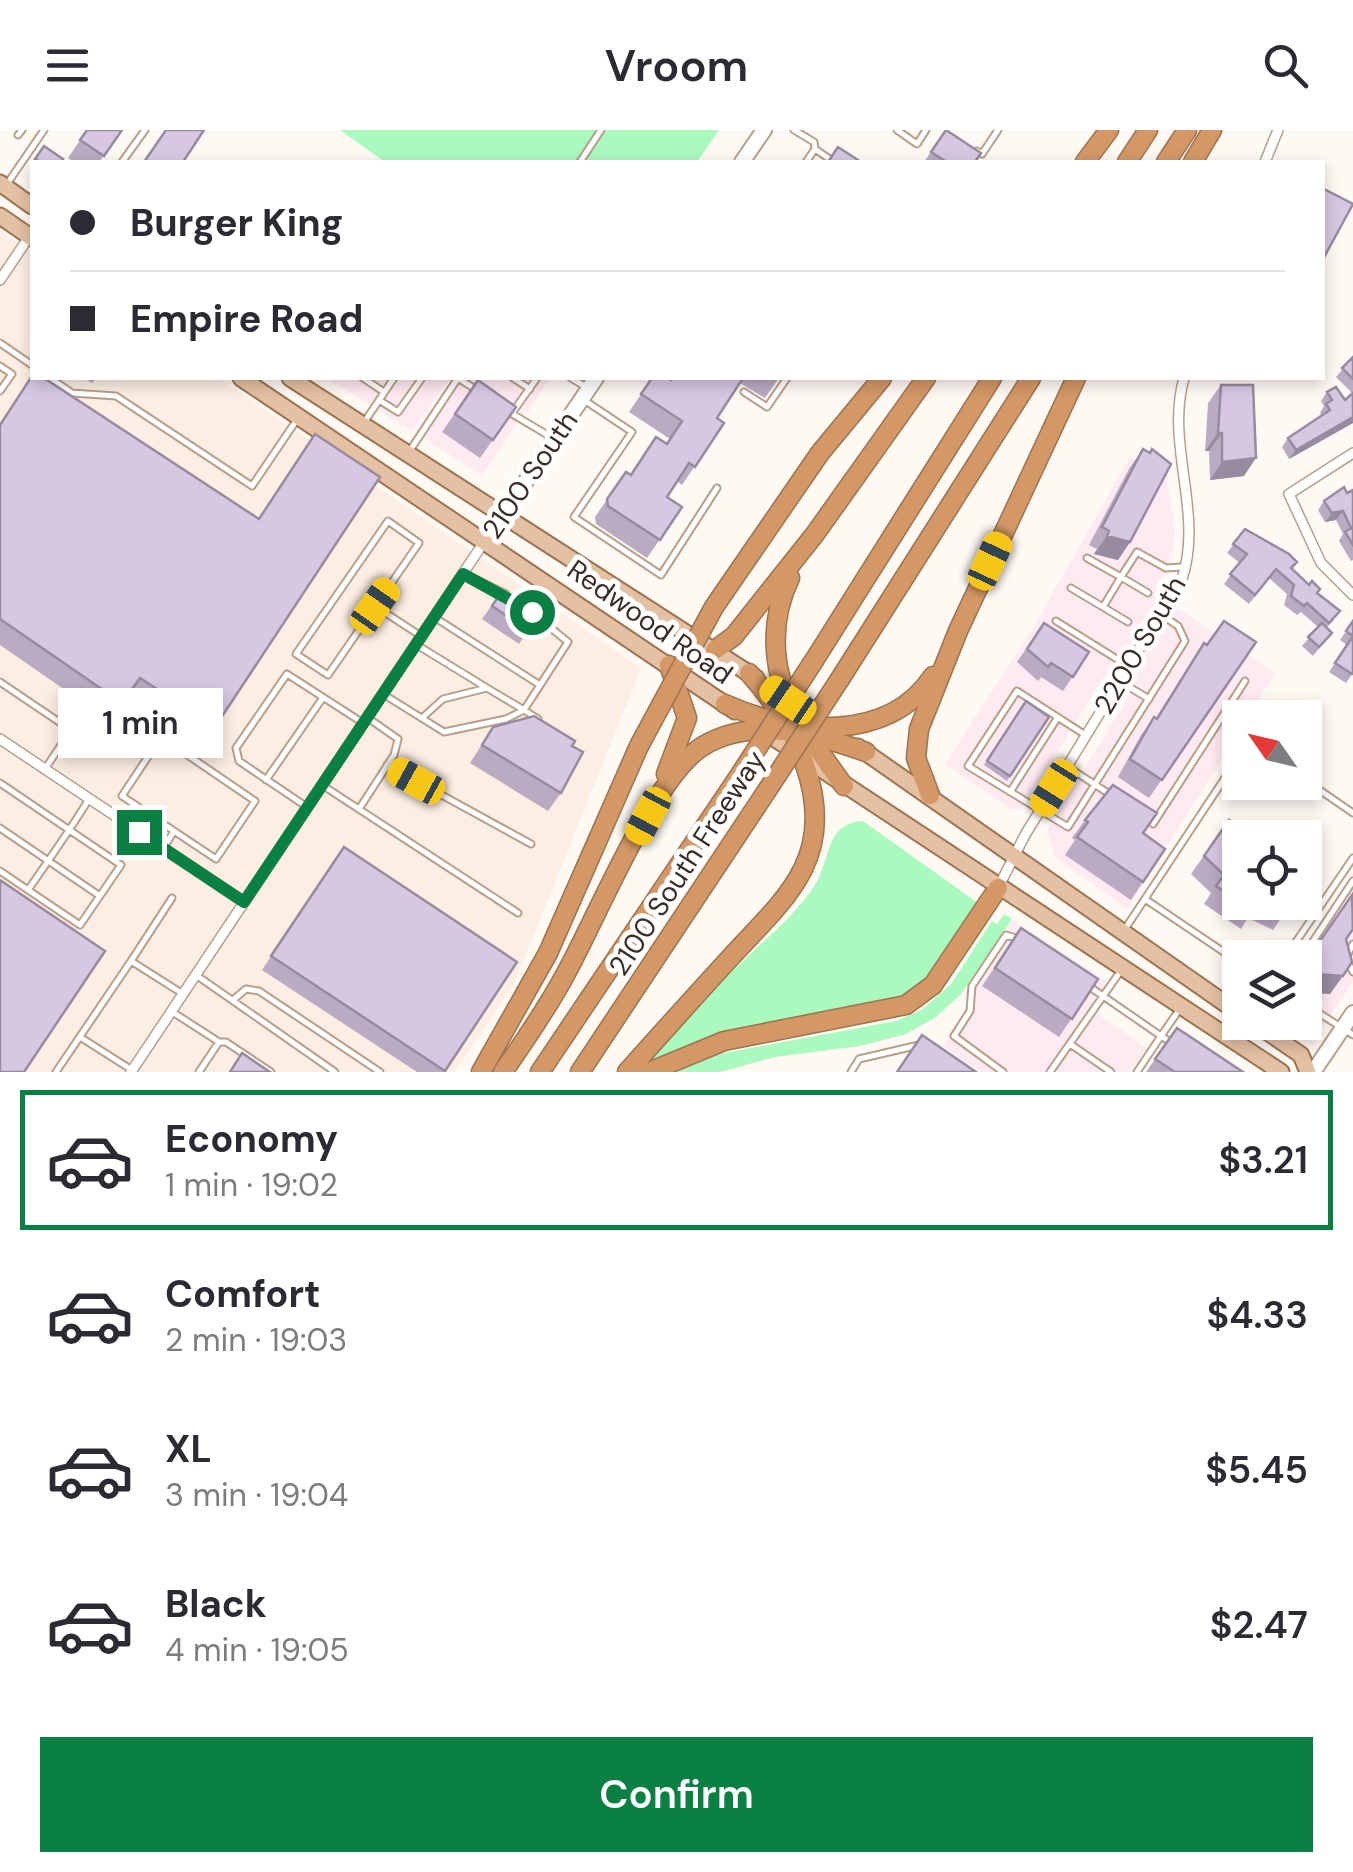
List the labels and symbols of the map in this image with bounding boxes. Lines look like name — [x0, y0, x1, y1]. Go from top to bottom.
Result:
street label: 2100 South — [474, 404, 586, 546]
car — [964, 527, 1016, 595]
street label: Redwood Road — [560, 551, 740, 693]
street label: 2200 South — [1086, 569, 1194, 721]
car — [346, 573, 404, 639]
route start — [510, 590, 555, 635]
car — [755, 671, 821, 729]
callout: 1 min — [56, 687, 222, 757]
north arrow — [1222, 700, 1322, 800]
street label: 2100 South Freeway — [600, 743, 774, 983]
car — [382, 753, 450, 809]
car — [1025, 755, 1083, 821]
car — [621, 782, 675, 850]
route end — [117, 810, 162, 855]

